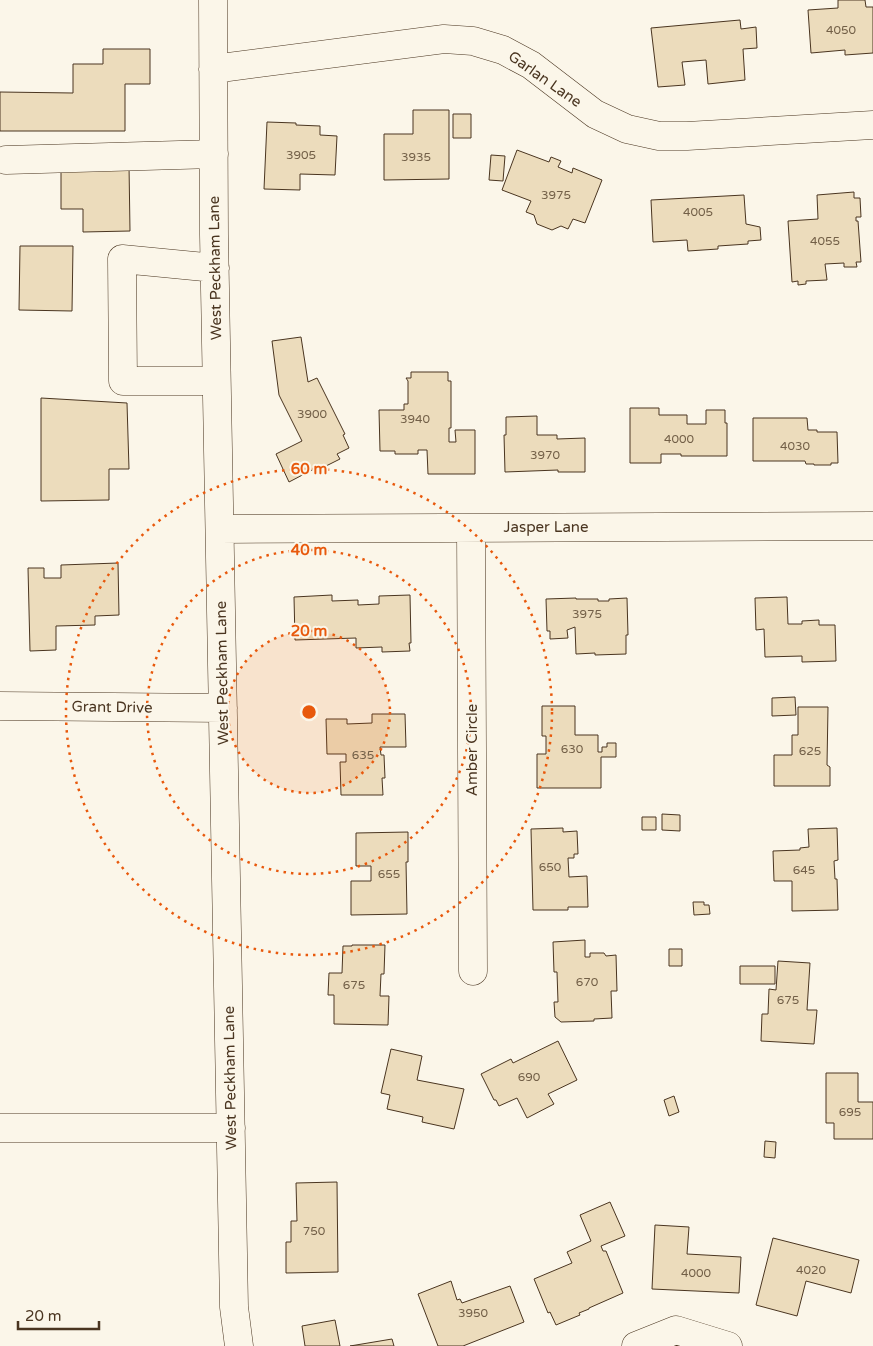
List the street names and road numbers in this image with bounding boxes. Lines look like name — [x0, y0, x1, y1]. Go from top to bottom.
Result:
street label: Garlan Lane — [505, 47, 585, 111]
street label: West Peckham Lane — [205, 196, 225, 340]
street label: Jasper Lane — [504, 518, 588, 536]
street label: West Peckham Lane — [212, 601, 232, 745]
street label: Grant Drive — [71, 697, 153, 717]
street label: Amber Circle — [463, 704, 481, 796]
street label: West Peckham Lane — [220, 1006, 240, 1150]

